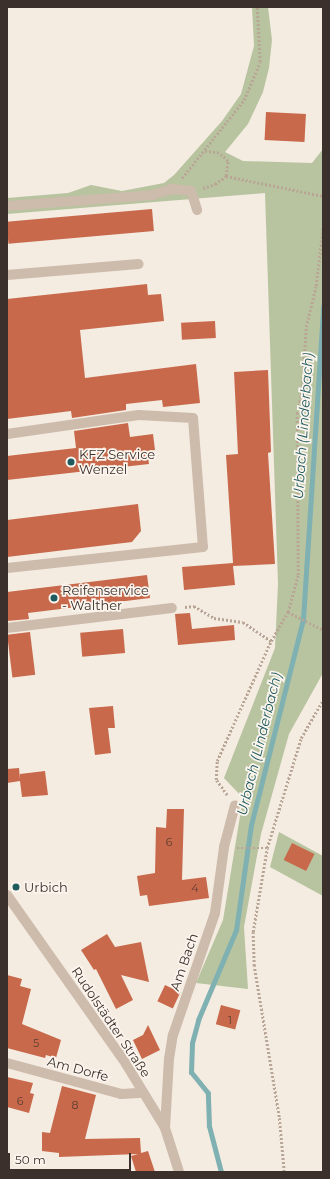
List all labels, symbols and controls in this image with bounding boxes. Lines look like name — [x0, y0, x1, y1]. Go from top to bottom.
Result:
water label: Urbach (Linderbach) — [290, 352, 316, 500]
place label: KFZ Service Wenzel — [79, 447, 155, 478]
marker: KFZ Service Wenzel — [66, 457, 76, 467]
place label: Reifenservice - Walther — [62, 583, 149, 614]
marker: Reifenservice - Walther — [49, 593, 59, 603]
water label: Urbach (Linderbach) — [233, 671, 285, 817]
house number: 6 — [166, 835, 172, 849]
place label: Urbich — [24, 879, 68, 895]
house number: 4 — [191, 881, 199, 895]
marker: Urbich — [11, 882, 21, 892]
street label: Am Bach — [167, 931, 201, 993]
street label: Rudolstädter Straße — [68, 964, 154, 1080]
house number: 1 — [228, 1013, 232, 1027]
house number: 5 — [33, 1036, 39, 1050]
street label: Am Dorfe — [46, 1053, 110, 1085]
house number: 6 — [17, 1094, 23, 1108]
house number: 8 — [71, 1098, 79, 1112]
scale bar — [10, 1145, 133, 1171]
text: 50 m — [15, 1152, 46, 1167]

